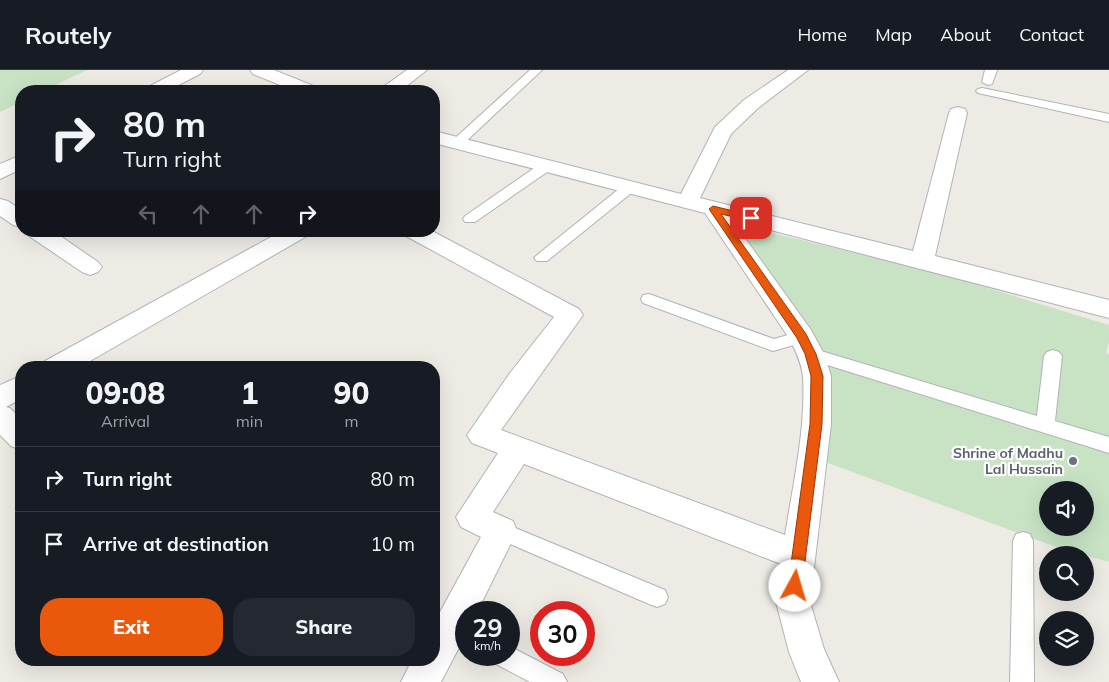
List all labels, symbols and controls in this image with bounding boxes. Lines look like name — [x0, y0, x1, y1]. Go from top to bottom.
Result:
text: Routely — [25, 20, 111, 50]
text: Home — [797, 23, 847, 46]
text: Map — [875, 23, 912, 46]
text: About — [940, 23, 991, 46]
text: Contact — [1019, 23, 1084, 46]
text: 80 m — [123, 102, 206, 146]
icon: right — [40, 105, 105, 170]
text: Turn right — [123, 145, 221, 173]
pin — [730, 197, 772, 239]
icon: left — [134, 200, 162, 228]
icon: ahead — [187, 200, 215, 228]
icon: ahead — [240, 200, 268, 228]
icon: right — [293, 200, 321, 228]
icon: arrive — [737, 204, 765, 232]
text: 09:08 — [85, 374, 165, 412]
text: 1 — [240, 374, 258, 412]
text: 90 — [334, 374, 370, 412]
text: Arrival — [101, 411, 150, 431]
text: min — [236, 411, 263, 431]
text: m — [344, 411, 359, 431]
place label: Shrine of Madhu Lal Hussain — [953, 444, 1063, 478]
marker: Shrine of Madhu Lal Hussain — [1067, 455, 1079, 467]
icon: right — [40, 465, 68, 493]
text: Turn right — [83, 467, 172, 491]
text: 80 m — [371, 467, 415, 491]
map controls — [1039, 481, 1094, 666]
button: sound — [1039, 481, 1094, 536]
icon: arrive — [40, 530, 68, 558]
text: Arrive at destination — [83, 532, 269, 556]
text: 10 m — [371, 532, 415, 556]
button: search — [1039, 546, 1094, 601]
position arrow — [768, 559, 820, 611]
button: Exit — [40, 598, 223, 656]
button: Share — [233, 598, 415, 656]
speed limit sign: 30 — [530, 601, 595, 666]
button: layers — [1039, 611, 1094, 666]
text: 29 — [472, 612, 503, 643]
text: km/h — [474, 638, 501, 653]

